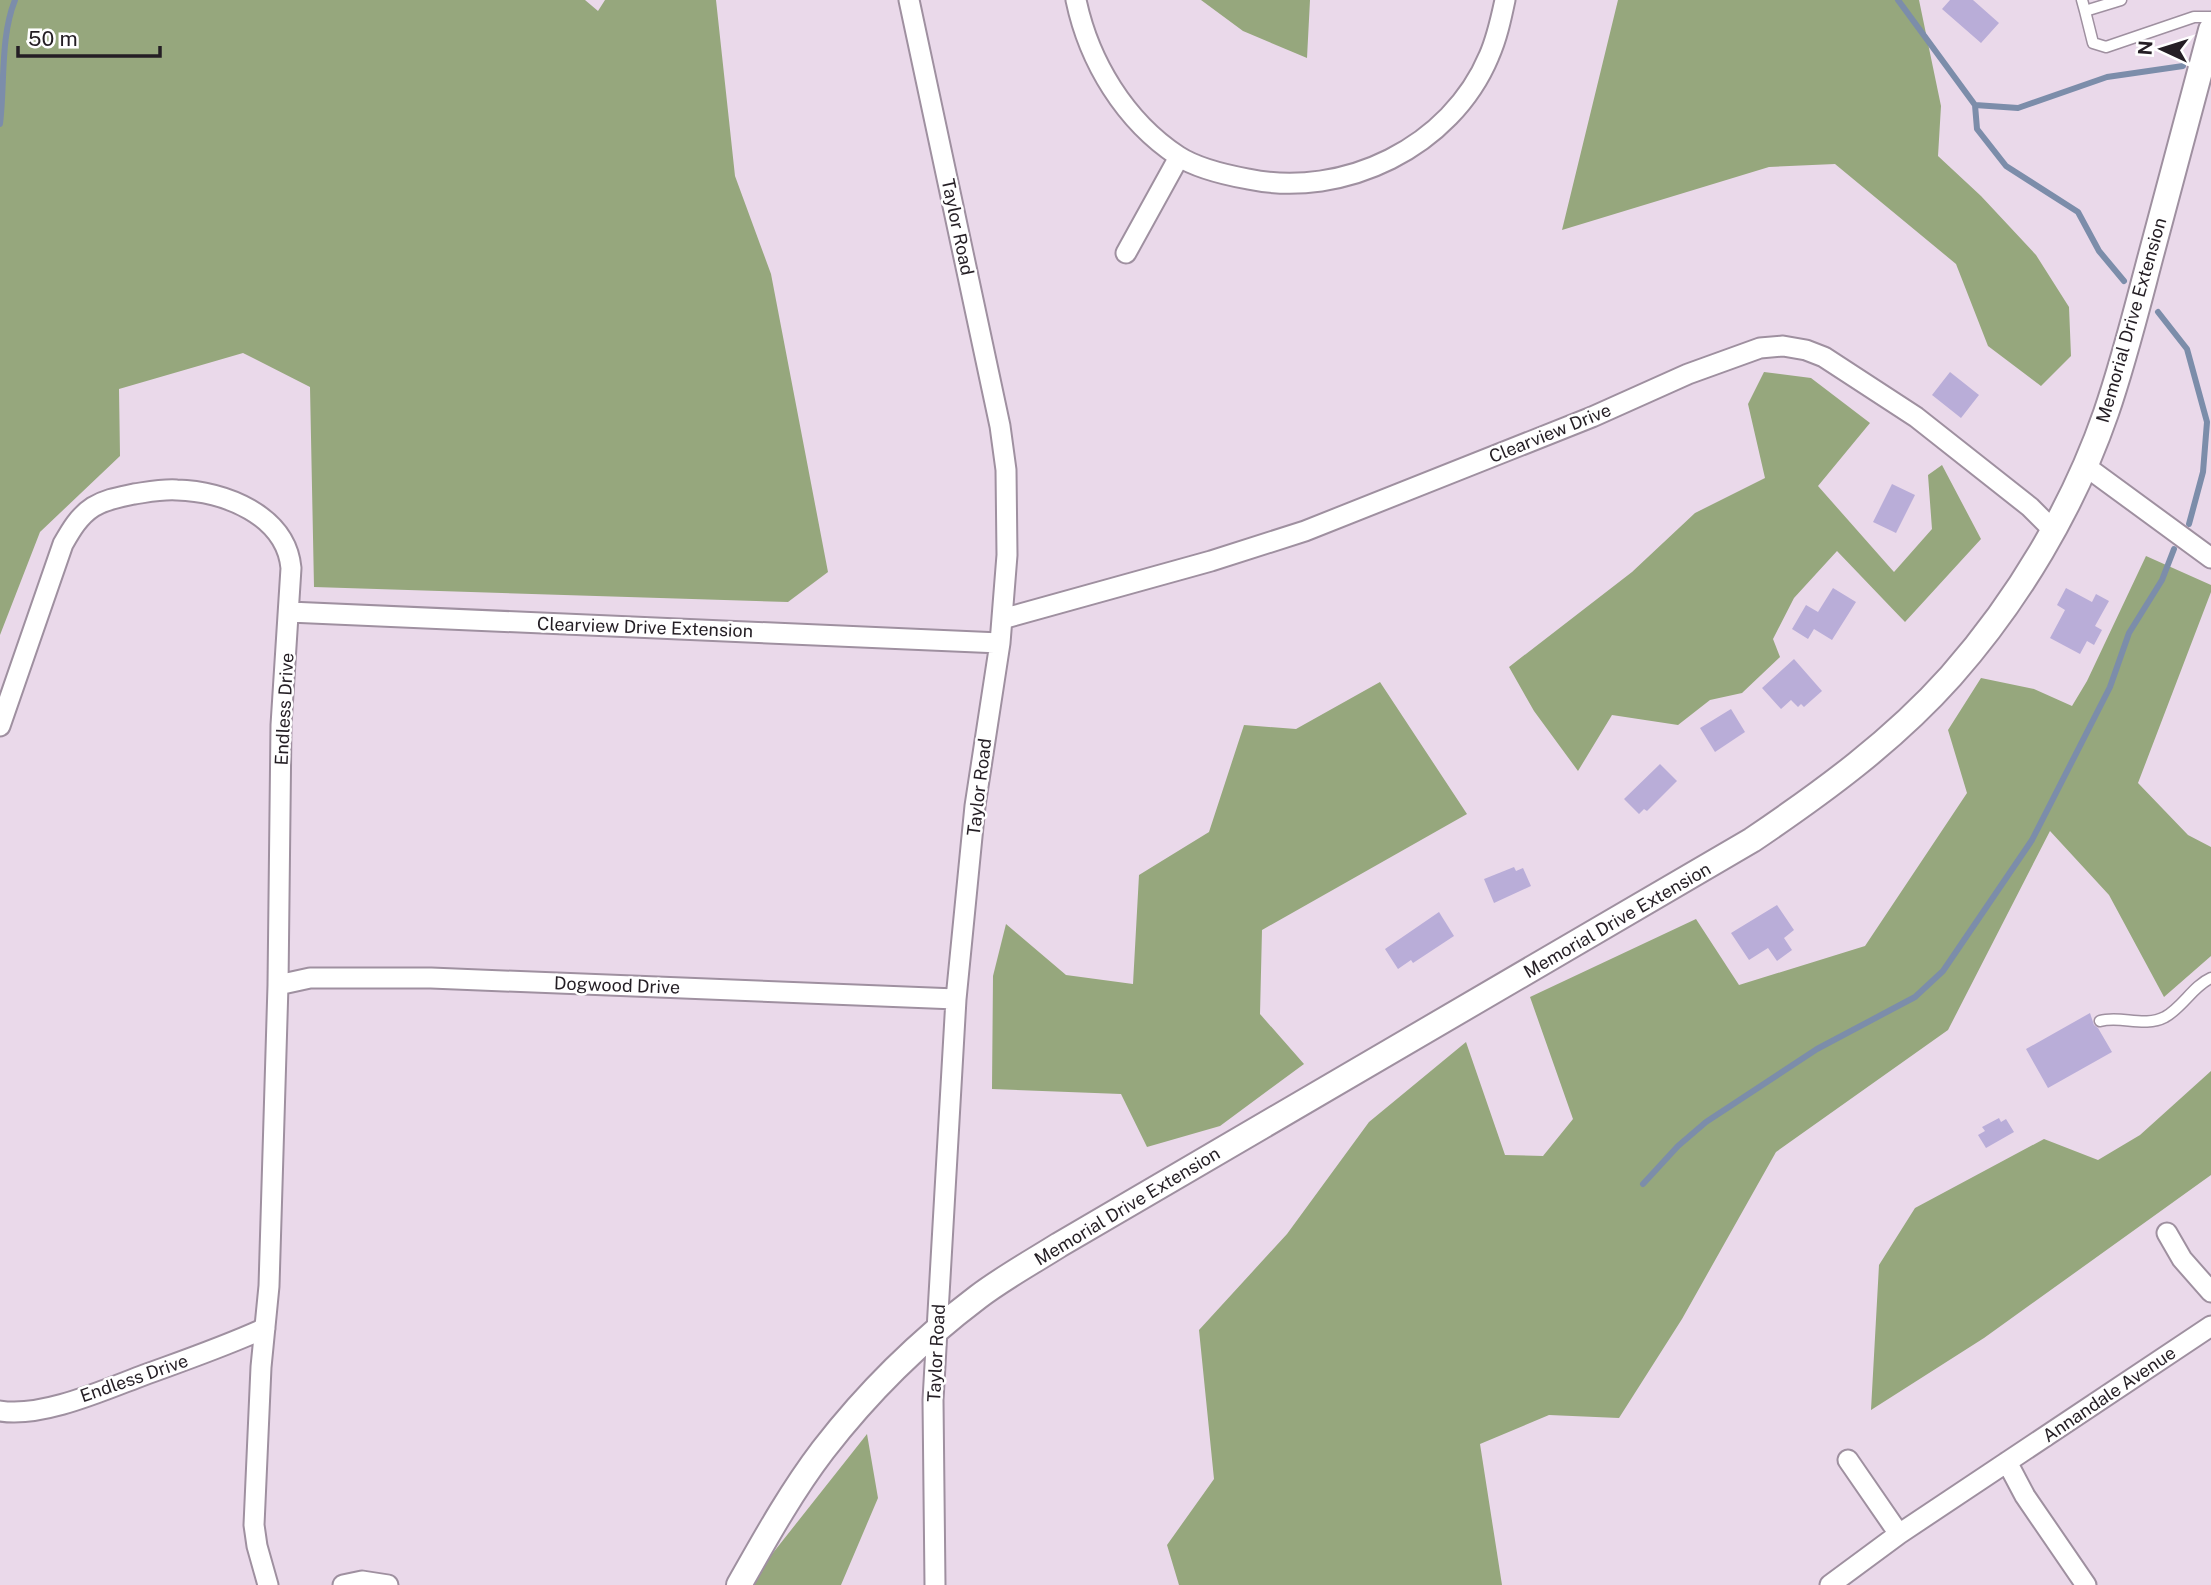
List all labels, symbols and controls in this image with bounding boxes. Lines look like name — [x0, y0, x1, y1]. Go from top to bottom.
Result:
scale bar — [18, 14, 159, 58]
north arrow — [2127, 14, 2197, 84]
text: 50 m — [28, 26, 78, 51]
text: N — [2134, 40, 2157, 56]
street label: Taylor Road — [938, 177, 978, 277]
street label: Memorial Drive Extension — [2092, 215, 2170, 425]
street label: Clearview Drive — [1486, 399, 1614, 467]
street label: Clearview Drive Extension — [537, 613, 753, 641]
street label: Endless Drive — [271, 652, 297, 766]
street label: Taylor Road — [963, 737, 995, 837]
street label: Memorial Drive Extension — [1520, 858, 1714, 982]
street label: Dogwood Drive — [554, 972, 680, 998]
street label: Memorial Drive Extension — [1031, 1142, 1223, 1270]
street label: Taylor Road — [923, 1303, 949, 1403]
street label: Annandale Avenue — [2039, 1342, 2179, 1446]
street label: Endless Drive — [77, 1350, 191, 1406]

